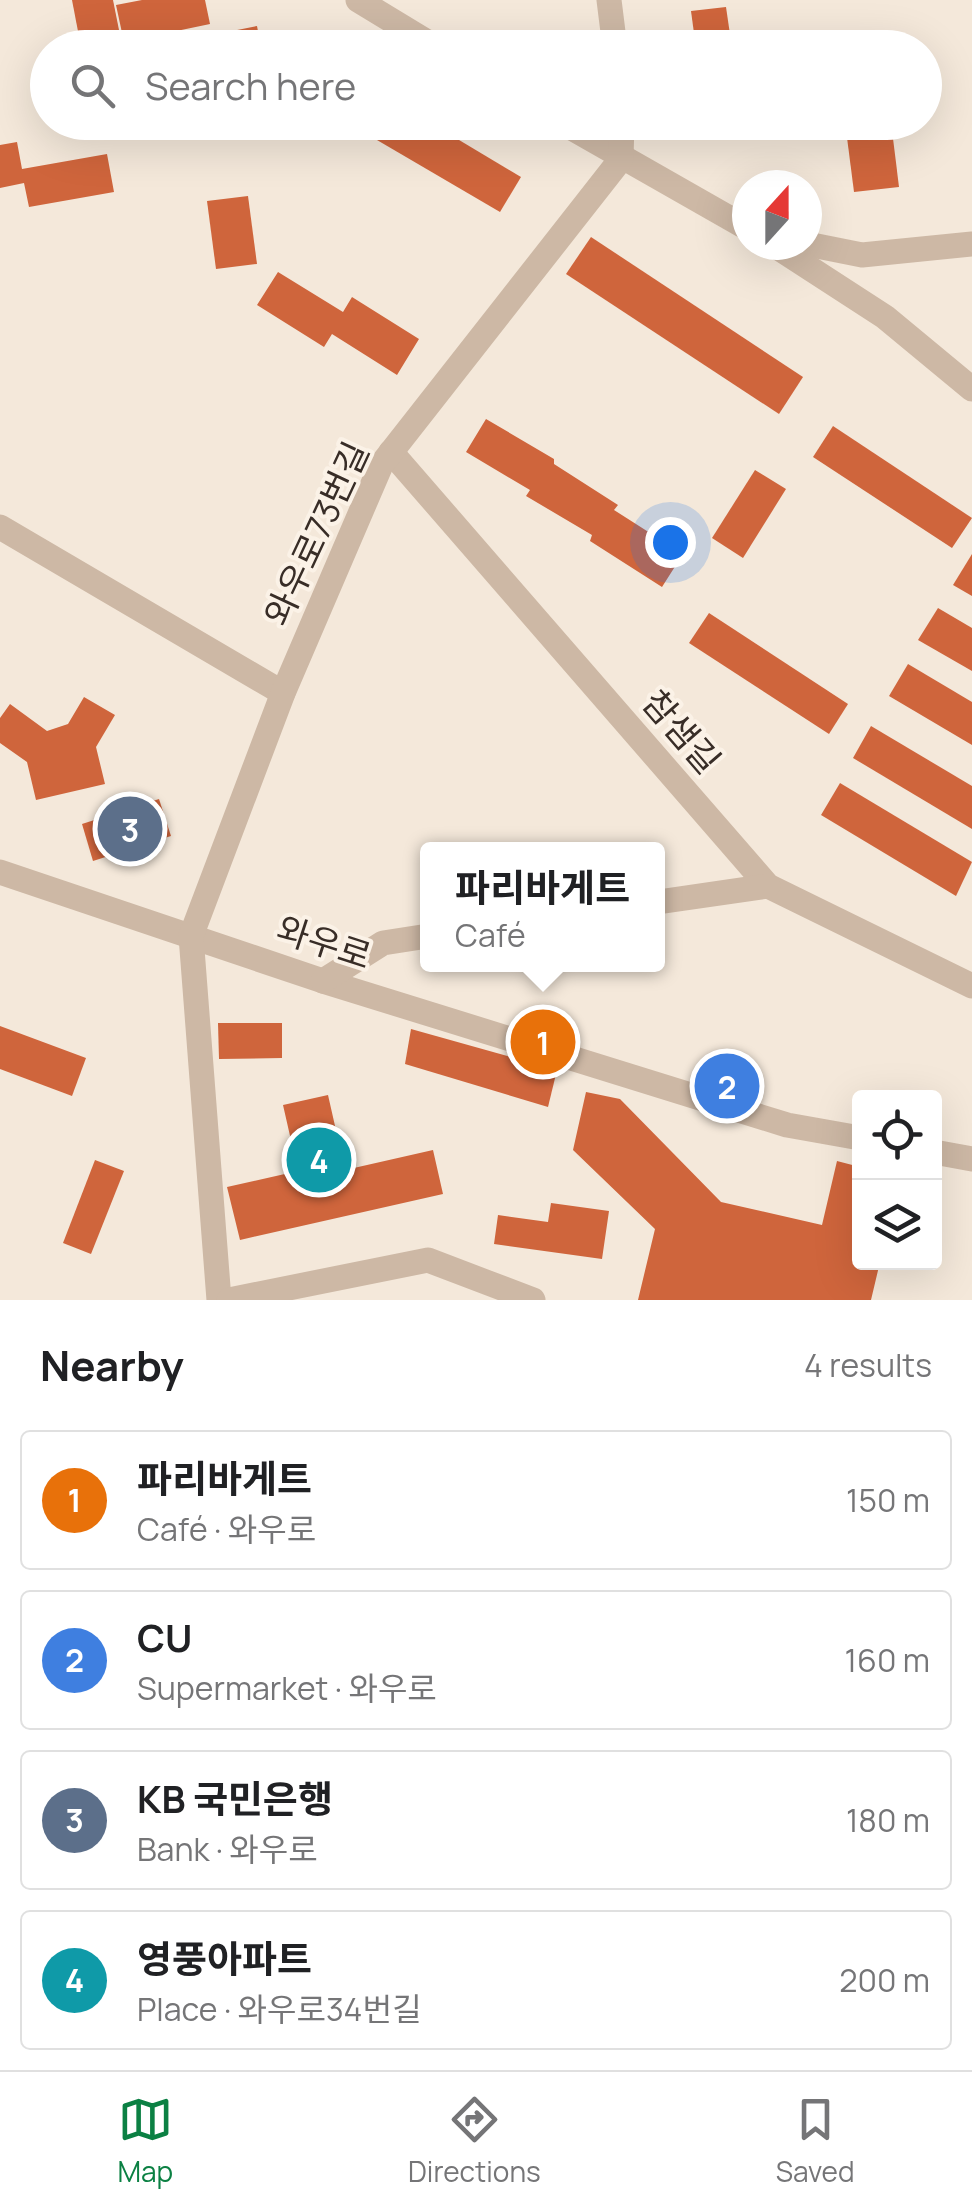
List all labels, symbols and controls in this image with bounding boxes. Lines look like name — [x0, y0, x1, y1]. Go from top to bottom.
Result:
search box — [30, 30, 942, 140]
icon: search — [65, 58, 120, 113]
text: Search here — [145, 59, 356, 111]
north arrow — [732, 170, 822, 260]
street label: 와우로73번길 — [253, 434, 380, 633]
your location — [645, 517, 696, 568]
street label: 참샘길 — [632, 679, 732, 784]
pin: 3 — [98, 792, 162, 866]
popup — [420, 842, 665, 972]
text: 파리바게트 — [455, 861, 630, 913]
street label: 와우로 — [271, 904, 378, 980]
text: Café — [455, 913, 526, 957]
pin: 1 — [510, 1004, 576, 1080]
pin: 2 — [694, 1048, 760, 1124]
map controls — [852, 1090, 942, 1270]
button: locate — [852, 1090, 942, 1180]
pin: 4 — [286, 1122, 352, 1198]
button: layers — [852, 1180, 942, 1270]
text: Nearby — [40, 1336, 184, 1394]
text: 4 results — [804, 1343, 932, 1387]
text: 파리바게트 — [137, 1452, 312, 1504]
text: 1 — [67, 1478, 82, 1522]
text: 150 m — [846, 1478, 930, 1522]
text: Café · 와우로 — [137, 1507, 316, 1551]
text: CU — [137, 1611, 192, 1663]
text: 2 — [65, 1638, 84, 1682]
text: 160 m — [845, 1638, 930, 1682]
text: Supermarket · 와우로 — [137, 1666, 437, 1710]
text: KB 국민은행 — [137, 1772, 333, 1824]
text: 3 — [65, 1798, 84, 1842]
text: 180 m — [846, 1798, 930, 1842]
text: Bank · 와우로 — [137, 1827, 318, 1871]
text: 영풍아파트 — [137, 1932, 312, 1984]
text: 4 — [65, 1958, 84, 2002]
text: 200 m — [839, 1958, 930, 2002]
text: Place · 와우로34번길 — [137, 1987, 421, 2031]
tab: Map — [117, 2092, 173, 2190]
tab: Directions — [408, 2092, 541, 2190]
tab: Saved — [776, 2092, 855, 2190]

